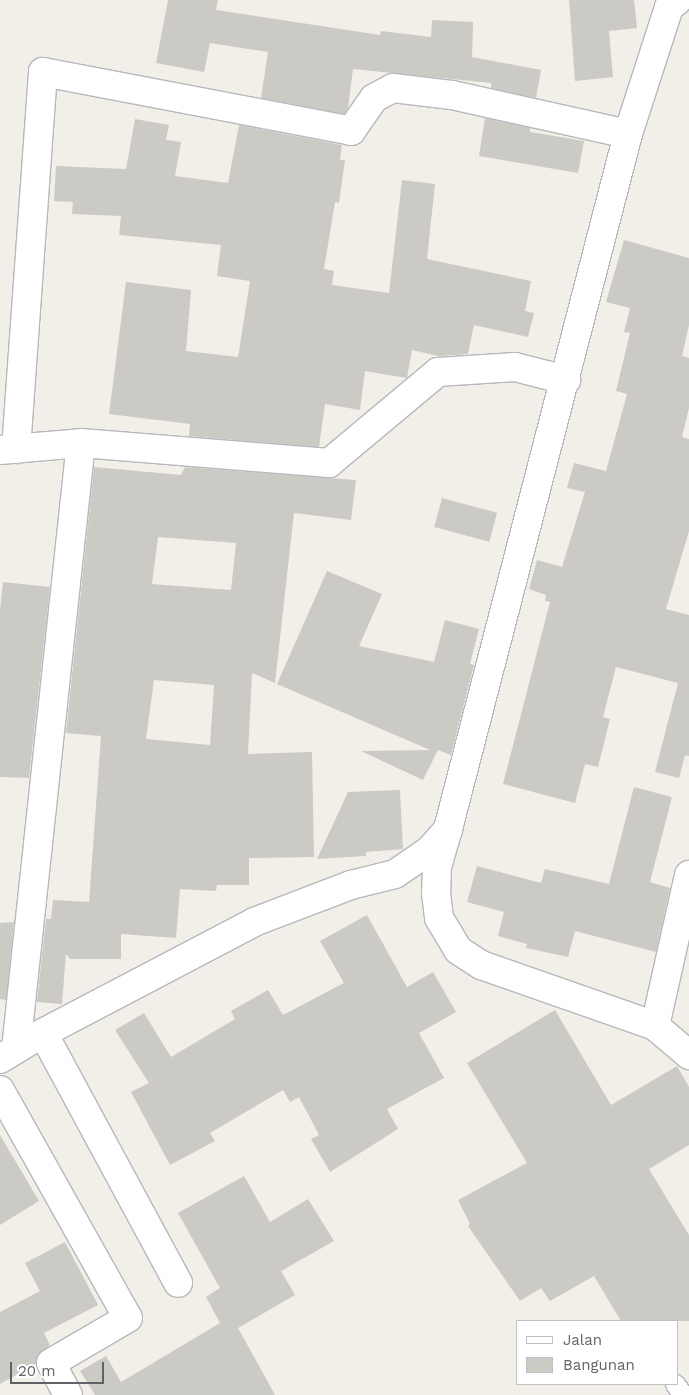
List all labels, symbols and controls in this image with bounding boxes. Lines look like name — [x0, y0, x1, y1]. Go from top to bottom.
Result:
legend — [516, 1320, 679, 1385]
text: Jalan — [563, 1331, 602, 1349]
scale bar — [12, 1352, 106, 1384]
text: Bangunan — [563, 1356, 635, 1374]
text: 20 m — [18, 1362, 56, 1380]

